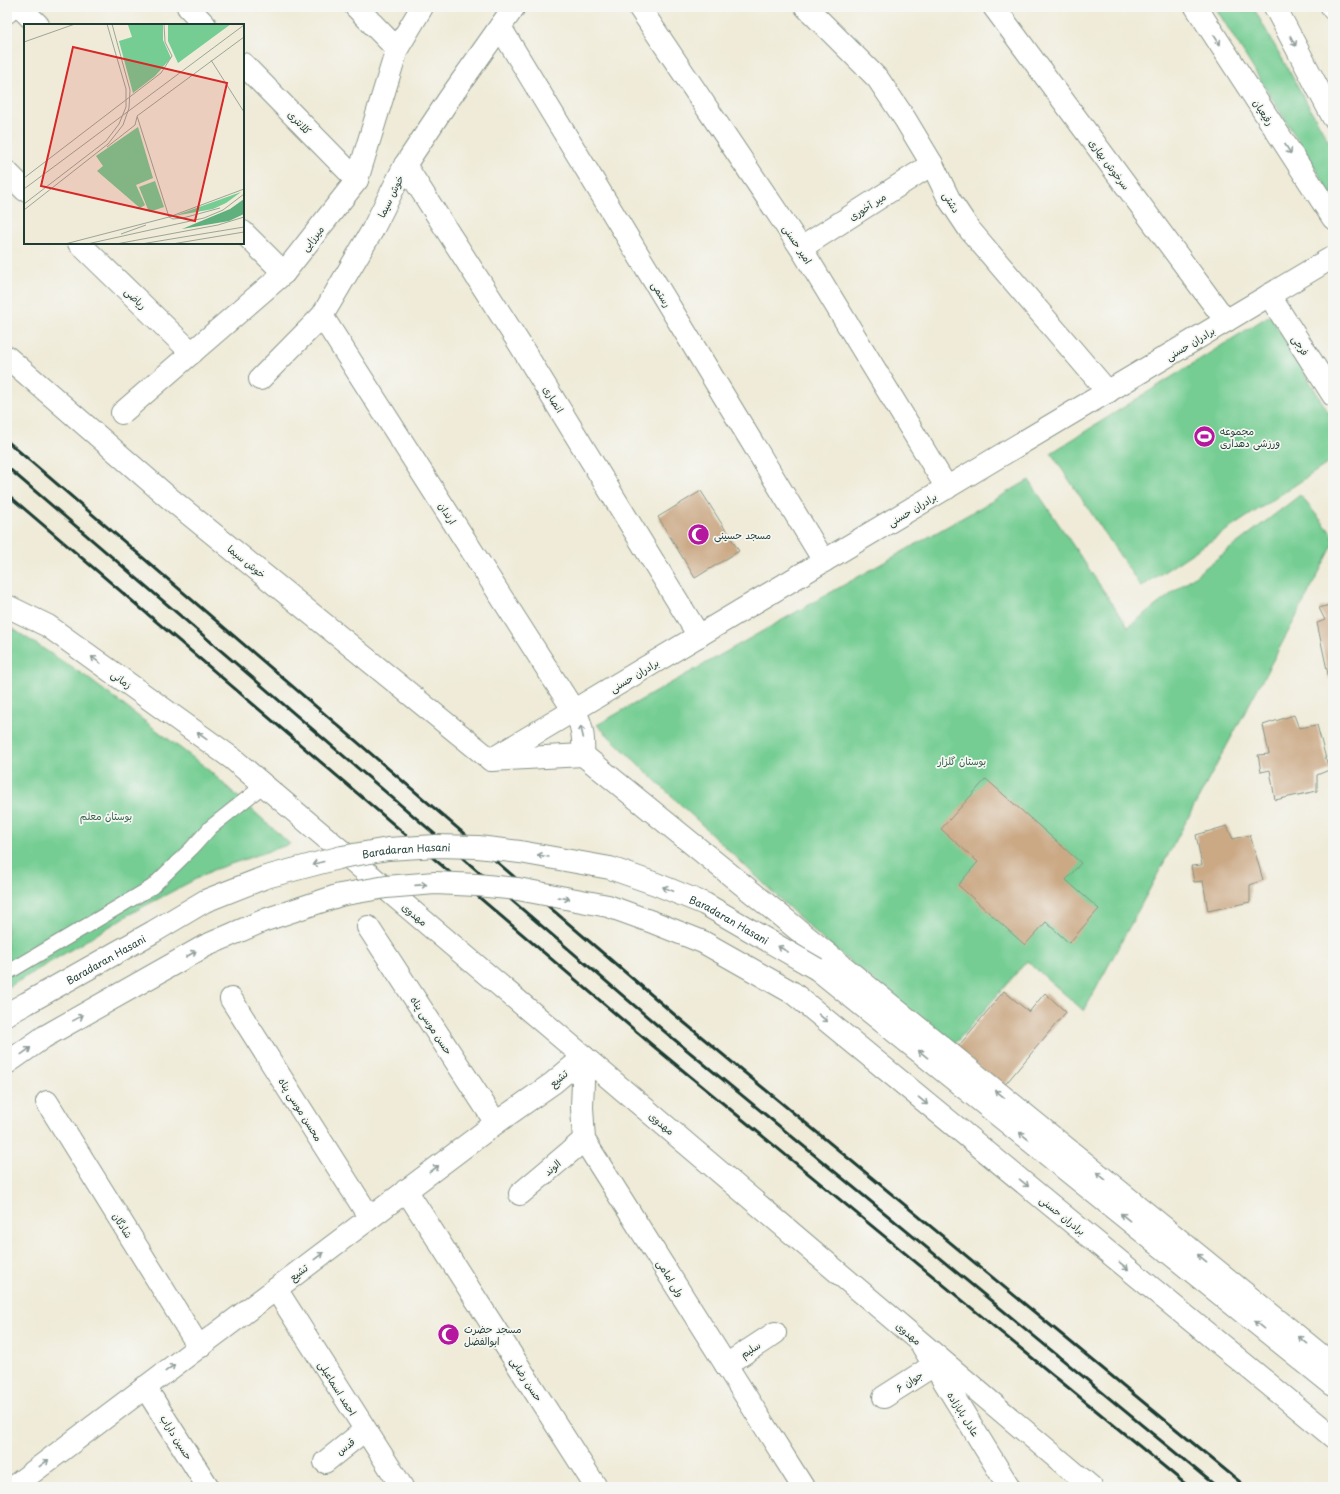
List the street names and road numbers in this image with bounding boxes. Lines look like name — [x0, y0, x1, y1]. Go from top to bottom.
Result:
street label: رفیعیان — [1250, 96, 1278, 128]
street label: کلانتری — [285, 107, 315, 137]
street label: سرخوش بهاری — [1086, 135, 1134, 193]
street label: خوش سیما — [373, 172, 407, 220]
street label: میر آخوری — [846, 188, 889, 224]
street label: دشتی — [939, 188, 964, 216]
street label: میرزایی — [297, 222, 328, 255]
street label: امیر حسنی — [779, 222, 816, 267]
street label: رستمی — [648, 278, 676, 310]
street label: ریاضی — [121, 284, 151, 313]
street label: برادران حسنی — [1163, 322, 1218, 364]
street label: فرجی — [1288, 332, 1313, 359]
street label: انصاری — [540, 383, 568, 415]
street label: برادران حسنی — [885, 488, 940, 530]
street label: ارندان — [435, 499, 461, 527]
street label: خوش سیما — [225, 541, 270, 581]
street label: برادران حسنی — [607, 654, 662, 696]
street label: زمانی — [108, 666, 136, 693]
street label: Baradaran Hasani — [361, 838, 451, 861]
street label: Baradaran Hasani — [687, 891, 772, 947]
street label: مهدوی — [399, 899, 431, 929]
street label: Baradaran Hasani — [63, 930, 148, 987]
street label: حسن موسی پناه — [407, 993, 457, 1058]
street label: تشیع — [545, 1066, 571, 1091]
street label: محسن موسی پناه — [275, 1074, 327, 1144]
street label: مهدوی — [646, 1108, 678, 1138]
street label: الوند — [540, 1156, 564, 1178]
street label: برادران حسنی — [1036, 1192, 1089, 1239]
street label: شادگان — [109, 1209, 137, 1241]
street label: ولی امامی — [653, 1256, 688, 1300]
street label: تشیع — [285, 1260, 311, 1285]
street label: مهدوی — [893, 1318, 925, 1348]
street label: سلیم — [737, 1337, 764, 1362]
street label: حسن رضایی — [506, 1354, 547, 1405]
street label: احمد اسماعیلی — [314, 1358, 361, 1419]
street label: جوان ۶ — [893, 1367, 926, 1395]
street label: عادل بابازاده — [944, 1388, 984, 1440]
street label: حسین داراب — [157, 1412, 197, 1462]
street label: قدس — [332, 1434, 358, 1458]

